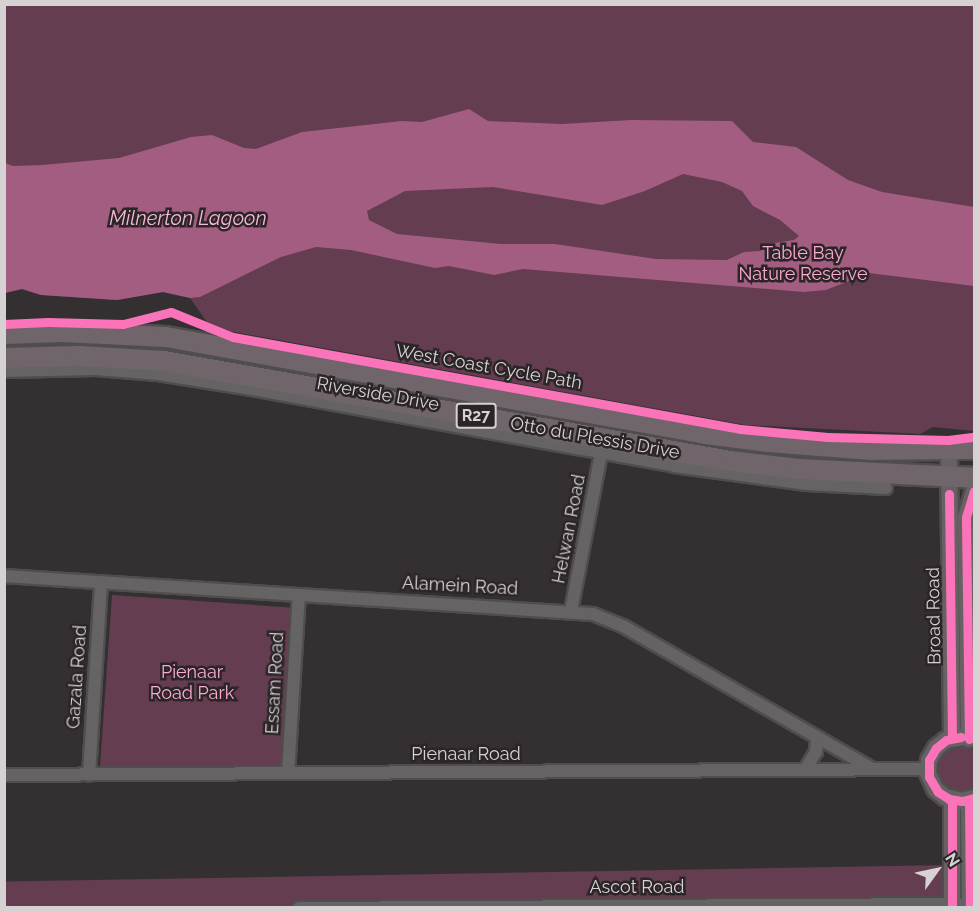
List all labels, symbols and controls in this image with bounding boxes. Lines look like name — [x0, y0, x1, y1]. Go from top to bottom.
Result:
water label: Milnerton Lagoon — [109, 206, 267, 230]
park label: Table Bay Nature Reserve — [739, 243, 867, 286]
street label: West Coast Cycle Path — [394, 340, 584, 394]
street label: Riverside Drive — [315, 373, 441, 415]
road number: R27 — [455, 403, 497, 429]
street label: Otto du Plessis Drive — [509, 412, 681, 464]
street label: Helwan Road — [548, 473, 590, 585]
street label: Broad Road — [922, 567, 946, 665]
street label: Alamein Road — [401, 572, 519, 600]
street label: Gazala Road — [63, 624, 91, 730]
street label: Essam Road — [262, 631, 288, 735]
park label: Pienaar Road Park — [150, 662, 234, 704]
street label: Pienaar Road — [411, 743, 521, 765]
north arrow — [907, 840, 967, 900]
text: N — [941, 850, 964, 870]
street label: Ascot Road — [590, 876, 684, 898]

